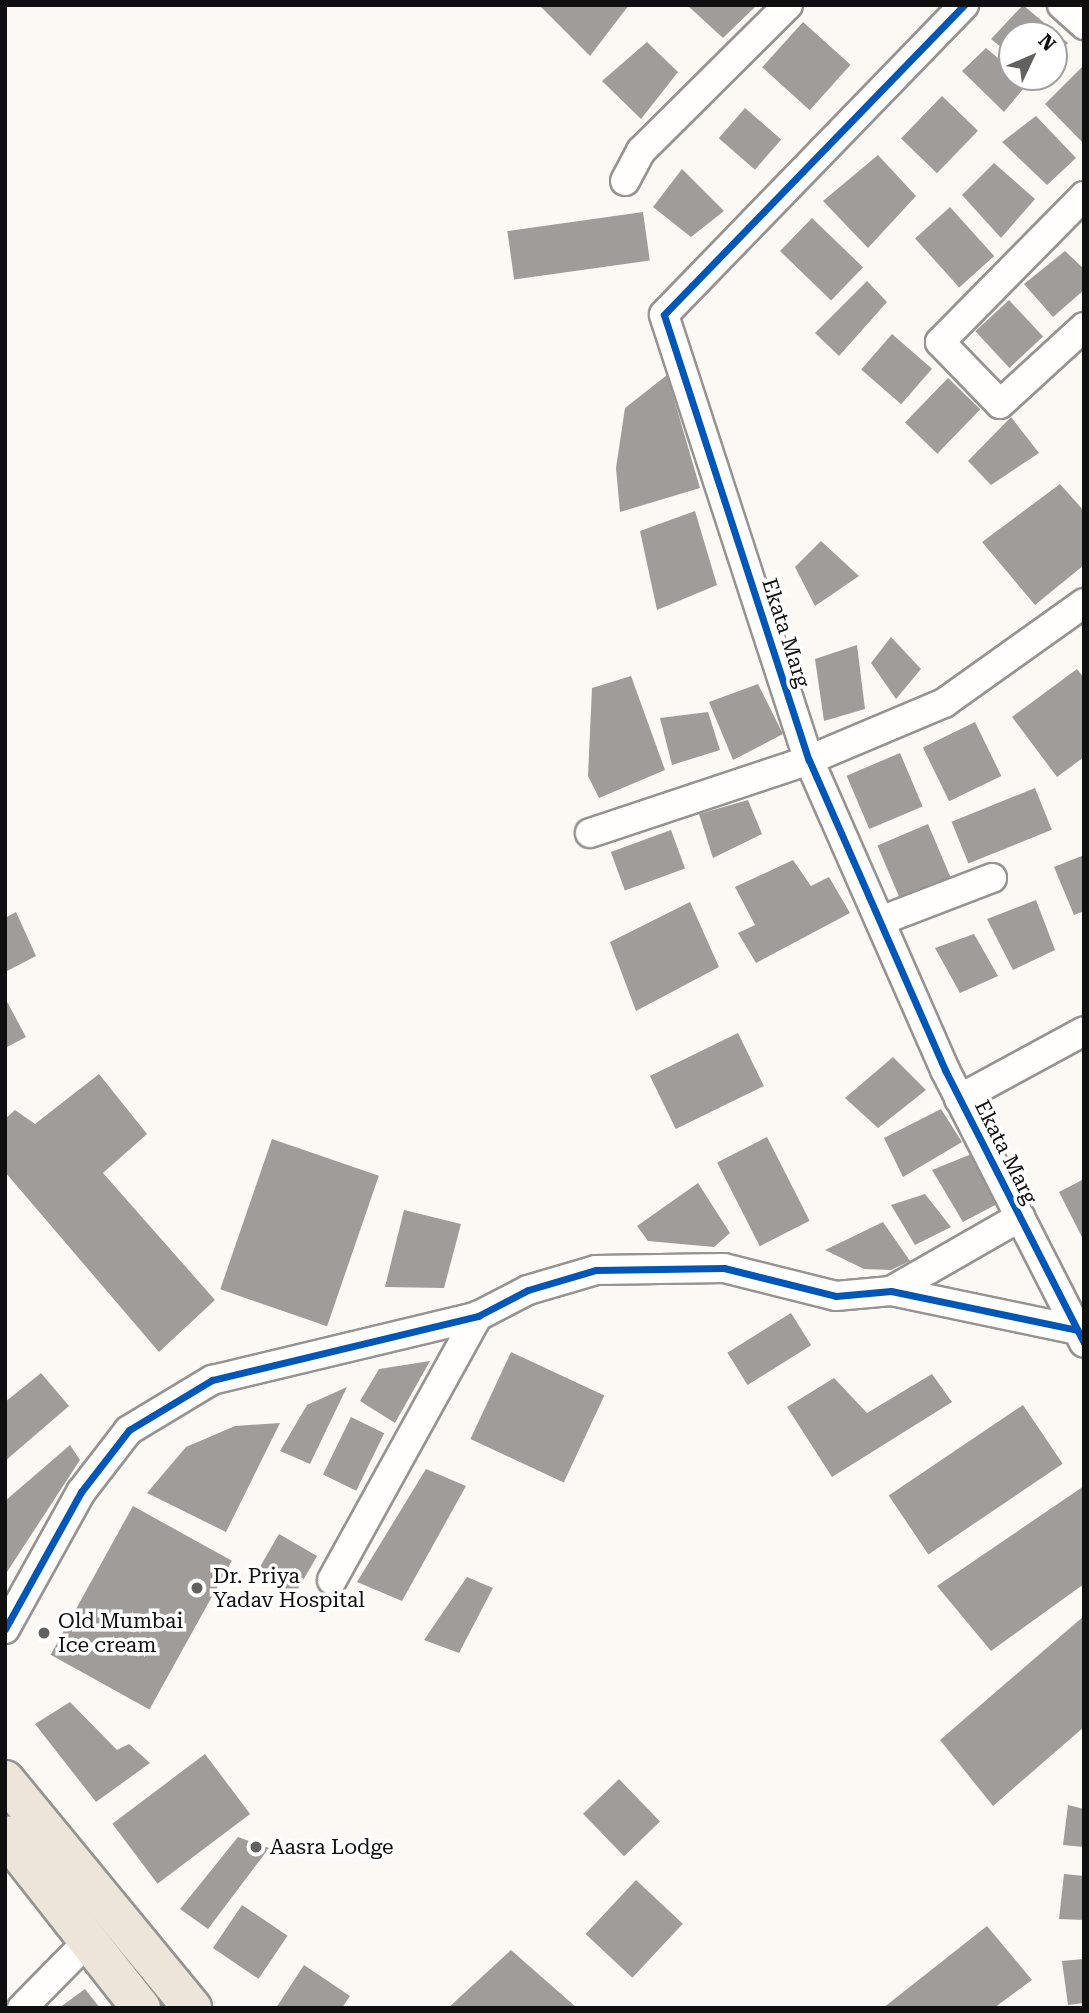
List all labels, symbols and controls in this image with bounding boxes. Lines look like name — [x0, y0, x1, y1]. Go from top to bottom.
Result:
north arrow — [998, 21, 1068, 91]
text: N — [1034, 29, 1060, 56]
street label: Ekata Marg — [757, 575, 815, 691]
street label: Ekata Marg — [969, 1096, 1043, 1208]
place label: Dr. Priya Yadav Hospital — [213, 1563, 365, 1613]
marker: Dr. Priya Yadav Hospital — [187, 1578, 207, 1598]
place label: Old Mumbai Ice cream — [58, 1608, 183, 1658]
marker: Old Mumbai Ice cream — [36, 1625, 52, 1641]
place label: Aasra Lodge — [270, 1834, 393, 1860]
marker: Aasra Lodge — [248, 1839, 264, 1855]

